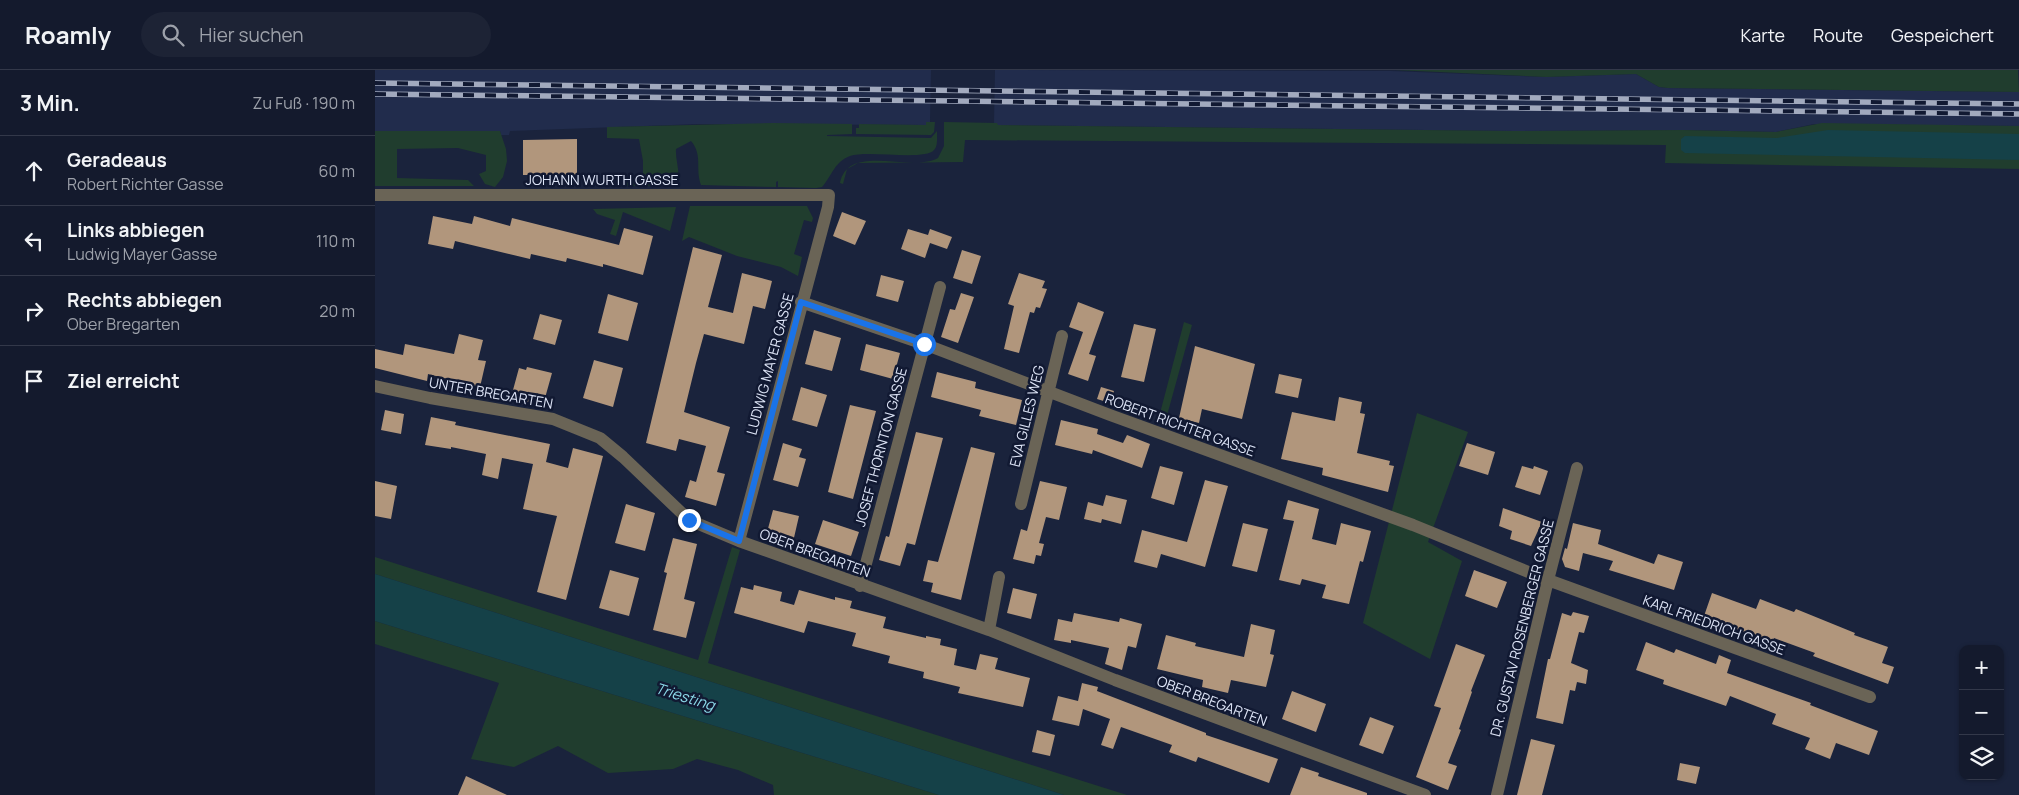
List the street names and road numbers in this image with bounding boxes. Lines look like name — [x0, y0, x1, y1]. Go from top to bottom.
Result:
street label: JOHANN WURTH GASSE — [525, 170, 679, 189]
street label: LUDWIG MAYER GASSE — [741, 291, 798, 437]
street label: EVA GILLES WEG — [1005, 363, 1048, 469]
street label: JOSEF THORNTON GASSE — [850, 365, 911, 529]
street label: UNTER BREGARTEN — [428, 372, 555, 413]
street label: ROBERT RICHTER GASSE — [1103, 389, 1258, 461]
street label: DR. GUSTAV ROSENBERGER GASSE — [1485, 517, 1558, 739]
street label: OBER BREGARTEN — [757, 524, 873, 581]
street label: KARL FRIEDRICH GASSE — [1640, 590, 1788, 659]
street label: OBER BREGARTEN — [1154, 671, 1270, 730]

